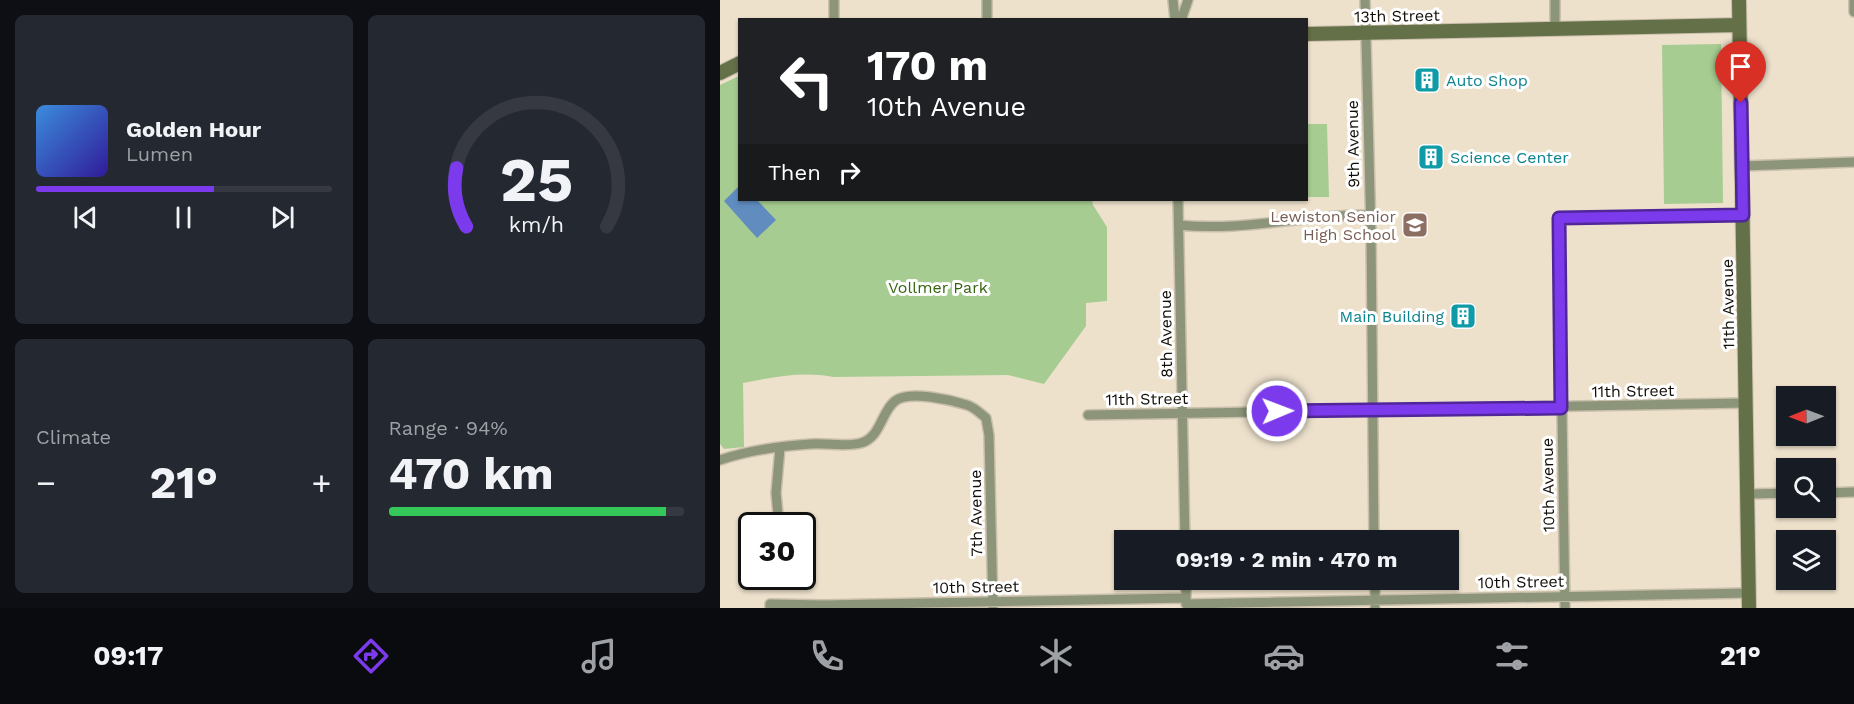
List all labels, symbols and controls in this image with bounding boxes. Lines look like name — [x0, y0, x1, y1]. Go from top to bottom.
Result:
street label: 13th Street — [1354, 6, 1440, 26]
text: 170 m — [867, 41, 988, 90]
pin — [1715, 41, 1766, 103]
icon: left — [768, 42, 846, 120]
icon: arrive — [1724, 50, 1757, 83]
building icon: Auto Shop — [1412, 65, 1442, 95]
place label: Auto Shop — [1446, 71, 1528, 90]
text: 10th Avenue — [867, 91, 1026, 123]
street label: 9th Avenue — [1343, 100, 1363, 188]
text: Golden Hour — [126, 117, 261, 142]
text: Lumen — [126, 142, 193, 166]
building icon: Science Center — [1416, 142, 1446, 172]
text: 25 — [499, 143, 573, 216]
place label: Science Center — [1450, 148, 1569, 167]
icon: right — [833, 156, 866, 189]
text: Then — [768, 160, 821, 185]
icon: previous — [69, 201, 102, 234]
icon: pause — [167, 201, 200, 234]
icon: next — [266, 201, 299, 234]
place label: Lewiston Senior High School — [1270, 207, 1396, 244]
school or university icon: Lewiston Senior High School — [1400, 210, 1430, 240]
text: km/h — [509, 212, 564, 237]
street label: 11th Avenue — [1718, 259, 1738, 349]
park label: Vollmer Park — [888, 278, 988, 297]
street label: 8th Avenue — [1156, 290, 1176, 378]
building icon: Main Building — [1448, 301, 1478, 331]
place label: Main Building — [1340, 307, 1444, 326]
position arrow — [1245, 379, 1309, 443]
street label: 11th Street — [1591, 381, 1675, 401]
north arrow — [1776, 386, 1836, 446]
map controls — [1776, 386, 1836, 590]
street label: 11th Street — [1105, 389, 1189, 409]
text: Range · 94% — [389, 416, 508, 440]
text: Climate — [36, 425, 111, 449]
street label: 10th Avenue — [1538, 438, 1558, 532]
text: 470 km — [389, 447, 554, 500]
text: 21° — [150, 456, 218, 509]
button: search — [1776, 458, 1836, 518]
text: − — [36, 463, 56, 502]
text: + — [312, 463, 332, 502]
street label: 7th Avenue — [966, 469, 986, 557]
speed limit sign: 30 — [738, 512, 816, 590]
button: layers — [1776, 530, 1836, 590]
text: 09:19 · 2 min · 470 m — [1176, 547, 1397, 572]
street label: 10th Street — [1478, 572, 1565, 592]
street label: 10th Street — [933, 577, 1020, 597]
icon: directions — [350, 635, 392, 677]
icon: music — [578, 635, 620, 677]
icon: phone — [806, 635, 848, 677]
icon: climate — [1035, 635, 1077, 677]
icon: car — [1263, 635, 1305, 677]
icon: filters — [1491, 635, 1533, 677]
text: 09:17 — [93, 640, 163, 672]
text: 21° — [1720, 640, 1761, 672]

